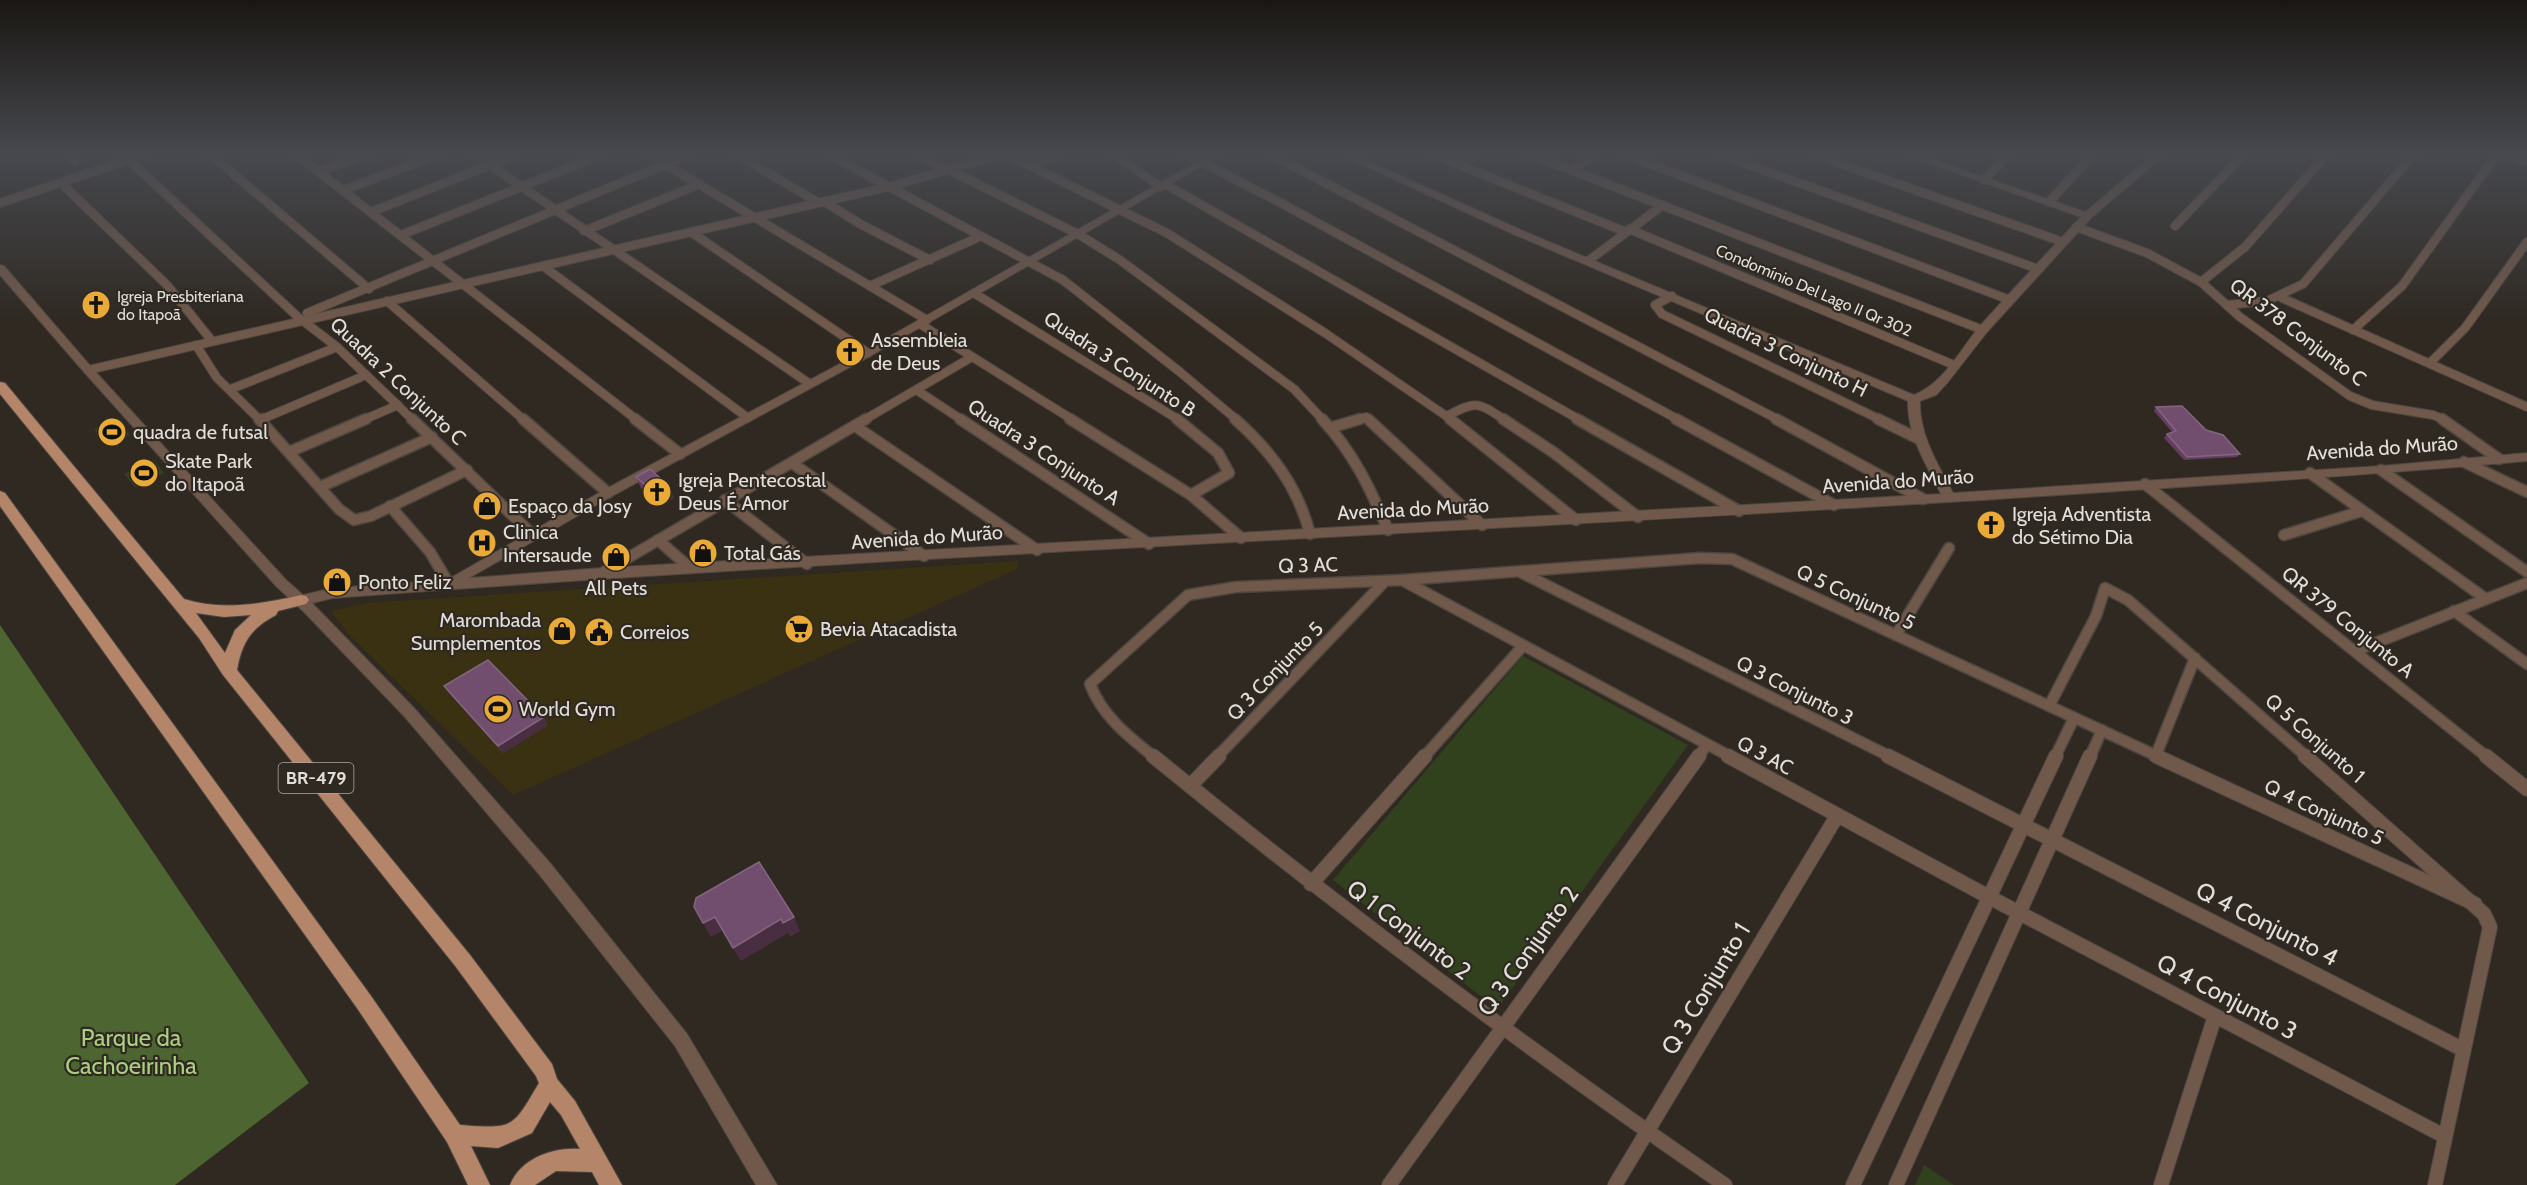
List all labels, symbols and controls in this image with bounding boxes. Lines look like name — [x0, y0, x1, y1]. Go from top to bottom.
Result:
street label: Condomínio Del Lago II Qr 302 — [1713, 240, 1915, 340]
street label: QR 378 Conjunto C — [2225, 273, 2371, 391]
place label: Igreja Presbiteriana do Itapoã — [117, 287, 244, 324]
church icon: Igreja Presbiteriana do Itapoã — [80, 289, 112, 321]
street label: Quadra 3 Conjunto H — [1701, 302, 1871, 402]
street label: Quadra 3 Conjunto B — [1040, 306, 1200, 422]
street label: Quadra 2 Conjunto C — [325, 312, 471, 450]
place label: Assembleia de Deus — [871, 328, 968, 375]
church icon: Assembleia de Deus — [834, 336, 866, 368]
street label: Quadra 3 Conjunto A — [963, 394, 1125, 511]
sports icon: quadra de futsal — [96, 416, 128, 448]
place label: quadra de futsal — [133, 420, 268, 444]
street label: Avenida do Murão — [2305, 431, 2459, 465]
place label: Skate Park do Itapoã — [165, 449, 252, 496]
sports icon: Skate Park do Itapoã — [128, 457, 160, 489]
street label: Avenida do Murão — [1821, 464, 1975, 498]
place label: Igreja Pentecostal Deus É Amor — [678, 468, 826, 515]
church icon: Igreja Pentecostal Deus É Amor — [641, 476, 673, 508]
shop icon: Espaço da Josy — [471, 490, 503, 522]
street label: Avenida do Murão — [1336, 493, 1490, 525]
place label: Espaço da Josy — [508, 494, 632, 518]
place label: Igreja Adventista do Sétimo Dia — [2012, 502, 2152, 549]
church icon: Igreja Adventista do Sétimo Dia — [1975, 509, 2007, 541]
place label: Clinica Intersaude — [503, 520, 592, 567]
street label: Avenida do Murão — [850, 520, 1004, 554]
hospital icon: Clinica Intersaude — [466, 527, 498, 559]
shop icon: Total Gás — [687, 537, 719, 569]
shop icon: All Pets — [600, 541, 632, 573]
place label: Total Gás — [724, 541, 801, 565]
street label: Q 3 AC — [1278, 552, 1338, 578]
street label: Q 5 Conjunto 5 — [1793, 559, 1919, 635]
street label: QR 379 Conjunto A — [2277, 561, 2419, 683]
shop icon: Ponto Feliz — [321, 566, 353, 598]
place label: Ponto Feliz — [358, 570, 452, 594]
place label: All Pets — [585, 576, 647, 600]
place label: Marombada Sumplementos — [411, 608, 541, 655]
supermarket icon: Bevia Atacadista — [783, 613, 815, 645]
shop icon: Marombada Sumplementos — [546, 615, 578, 647]
public building icon: Correios — [583, 616, 615, 648]
place label: Bevia Atacadista — [820, 617, 957, 641]
street label: Q 3 Conjunto 5 — [1222, 617, 1328, 725]
place label: Correios — [620, 620, 689, 644]
street label: Q 3 Conjunto 3 — [1732, 650, 1858, 730]
street label: Q 5 Conjunto 1 — [2260, 688, 2370, 788]
sports icon: World Gym — [482, 693, 514, 725]
place label: World Gym — [519, 697, 615, 721]
street label: Q 3 AC — [1733, 730, 1797, 780]
road number: BR-479 — [278, 763, 354, 793]
street label: Q 4 Conjunto 5 — [2261, 774, 2387, 850]
street label: Q 1 Conjunto 2 — [1341, 873, 1477, 986]
street label: Q 4 Conjunto 4 — [2191, 875, 2343, 972]
street label: Q 3 Conjunto 2 — [1471, 880, 1584, 1021]
street label: Q 3 Conjunto 1 — [1655, 918, 1756, 1060]
street label: Q 4 Conjunto 3 — [2152, 947, 2302, 1046]
park label: Parque da Cachoeirinha — [65, 1023, 197, 1080]

